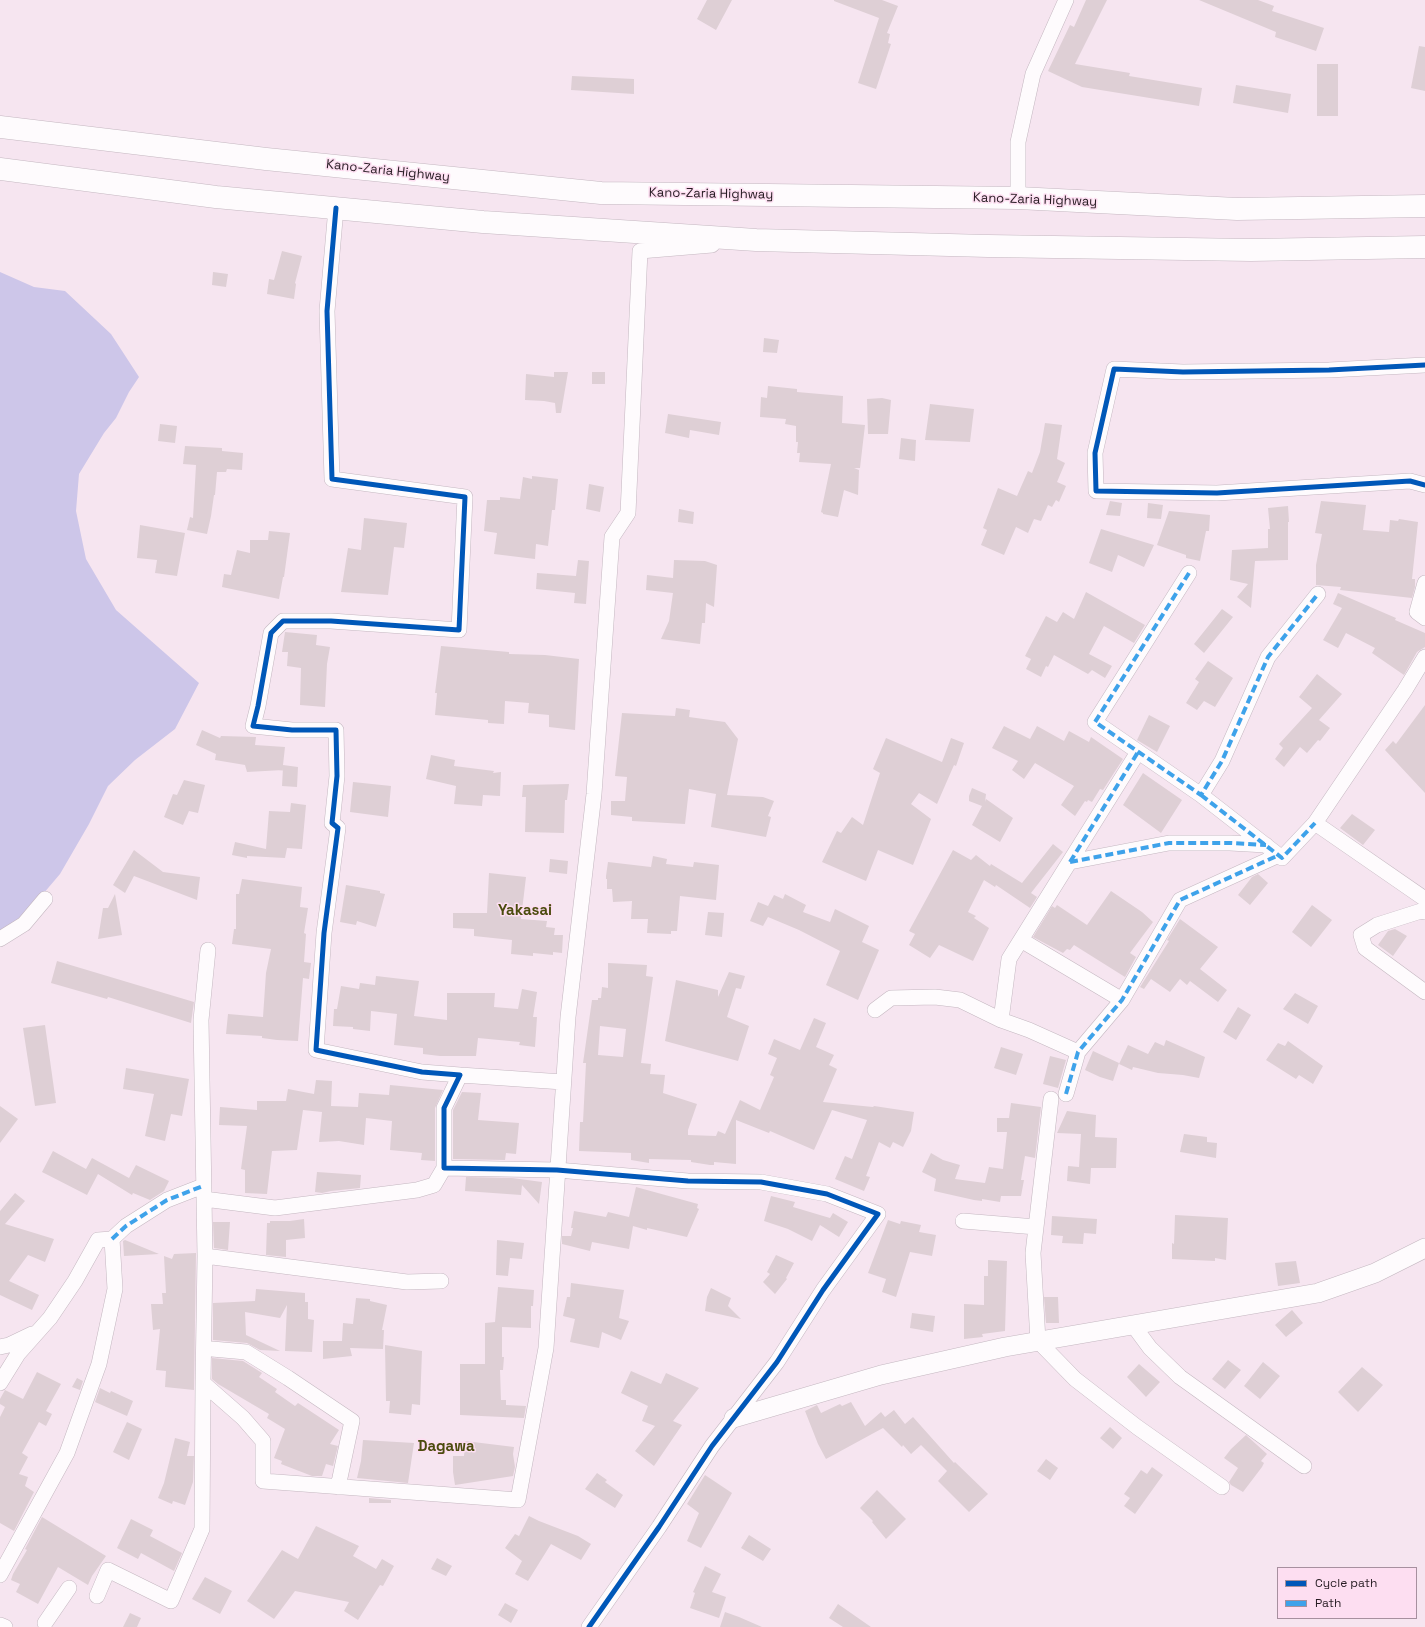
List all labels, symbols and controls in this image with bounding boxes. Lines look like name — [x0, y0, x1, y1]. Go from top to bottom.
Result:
street label: Kano-Zaria Highway — [325, 157, 451, 185]
street label: Kano-Zaria Highway — [649, 185, 773, 203]
street label: Kano-Zaria Highway — [973, 190, 1097, 210]
district label: Yakasai — [498, 902, 552, 920]
district label: Dagawa — [417, 1438, 475, 1456]
legend — [1277, 1567, 1417, 1619]
text: Cycle path — [1315, 1575, 1377, 1591]
text: Path — [1315, 1595, 1341, 1611]

